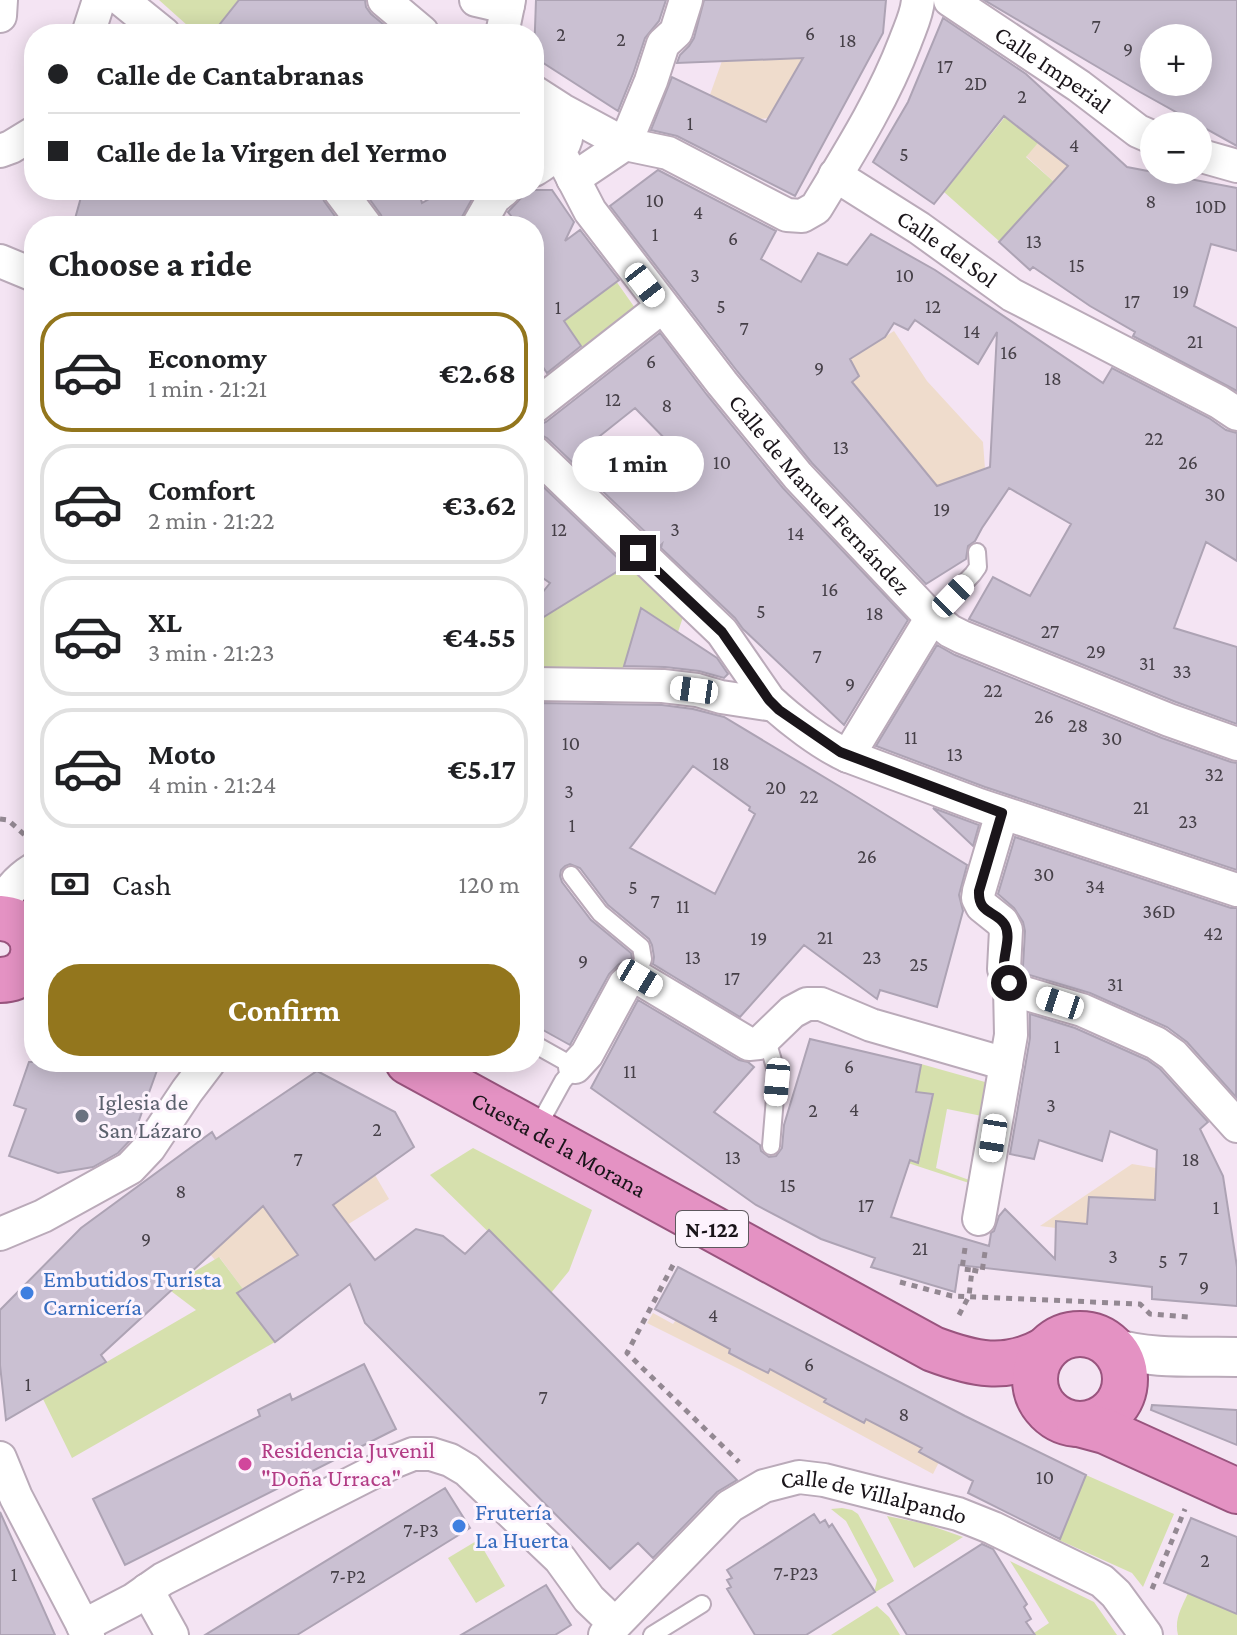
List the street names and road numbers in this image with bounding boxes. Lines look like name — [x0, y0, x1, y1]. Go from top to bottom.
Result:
street label: Calle Imperial — [990, 20, 1116, 118]
street label: Calle del Sol — [892, 204, 1002, 293]
street label: Calle de Manuel Fernández — [724, 389, 916, 600]
street label: Cuesta de la Morana — [467, 1086, 651, 1203]
road number: N-122 — [676, 1211, 748, 1247]
street label: Calle de Villalpando — [777, 1463, 972, 1529]

